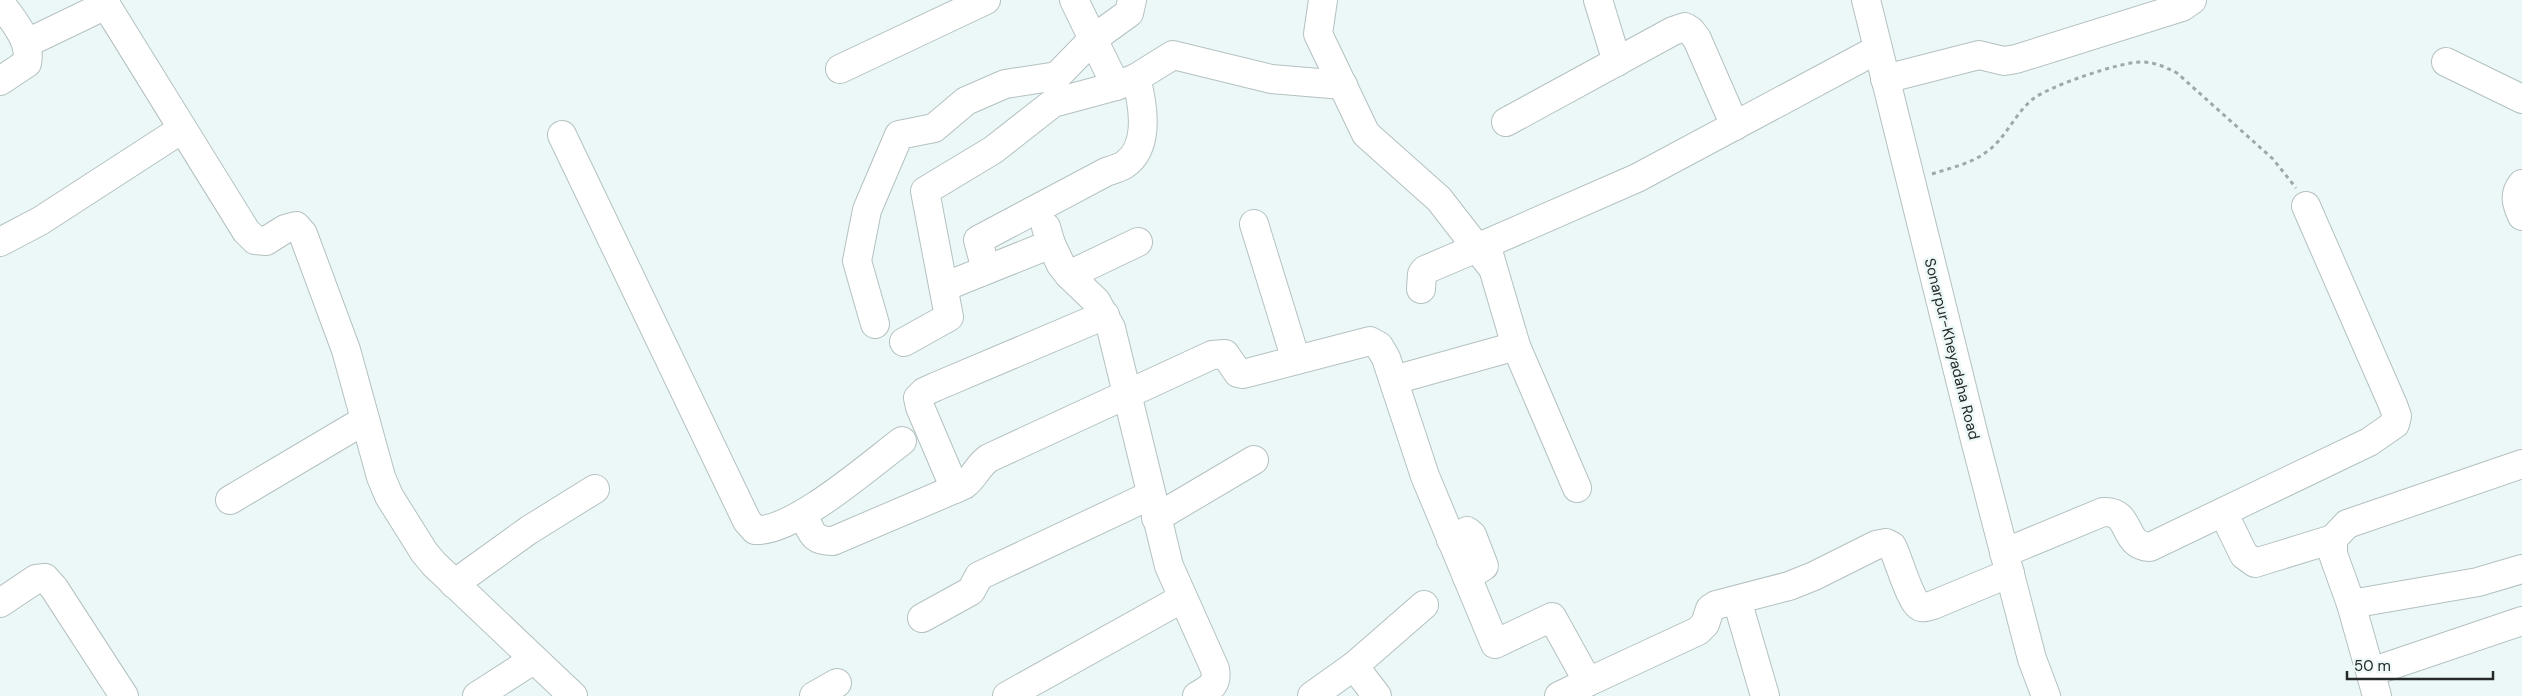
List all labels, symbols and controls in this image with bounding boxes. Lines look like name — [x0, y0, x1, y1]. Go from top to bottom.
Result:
street label: Sonarpur-Kheyadaha Road — [1920, 256, 1984, 442]
scale bar — [2347, 648, 2493, 680]
text: 50 m — [2354, 656, 2391, 676]

